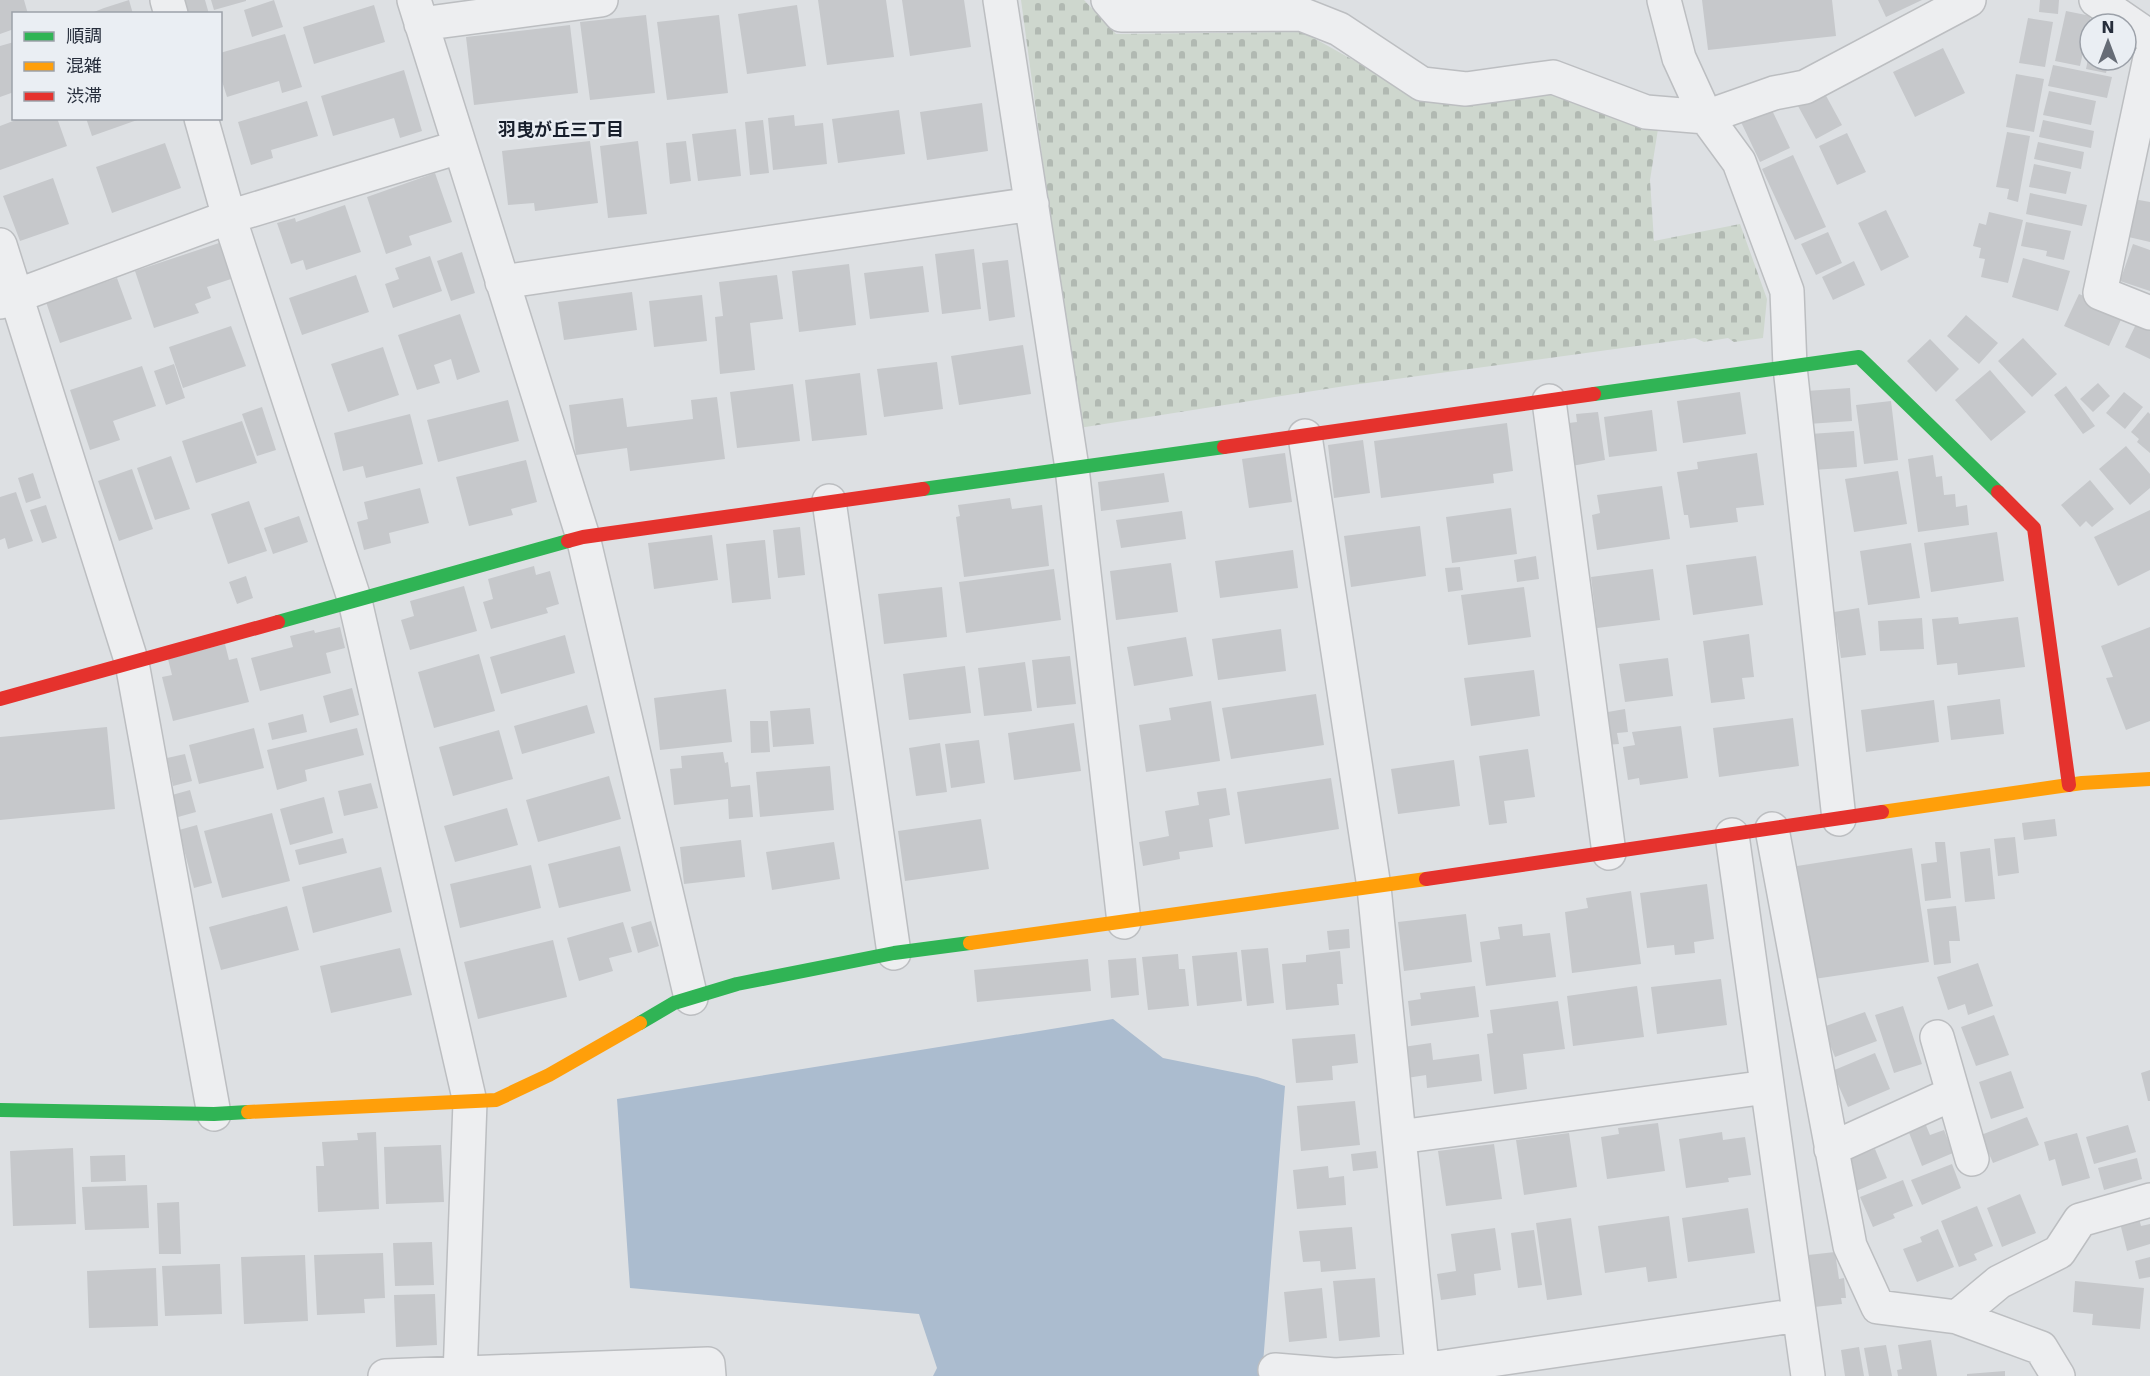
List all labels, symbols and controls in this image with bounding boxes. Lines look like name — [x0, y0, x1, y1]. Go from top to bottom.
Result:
legend — [12, 12, 222, 120]
north arrow — [2078, 12, 2138, 72]
text: N — [2101, 18, 2115, 37]
text: 順調 — [66, 25, 102, 46]
text: 混雑 — [66, 55, 102, 76]
text: 渋滞 — [66, 85, 102, 106]
district label: 羽曳が丘三丁目 — [498, 119, 624, 140]

